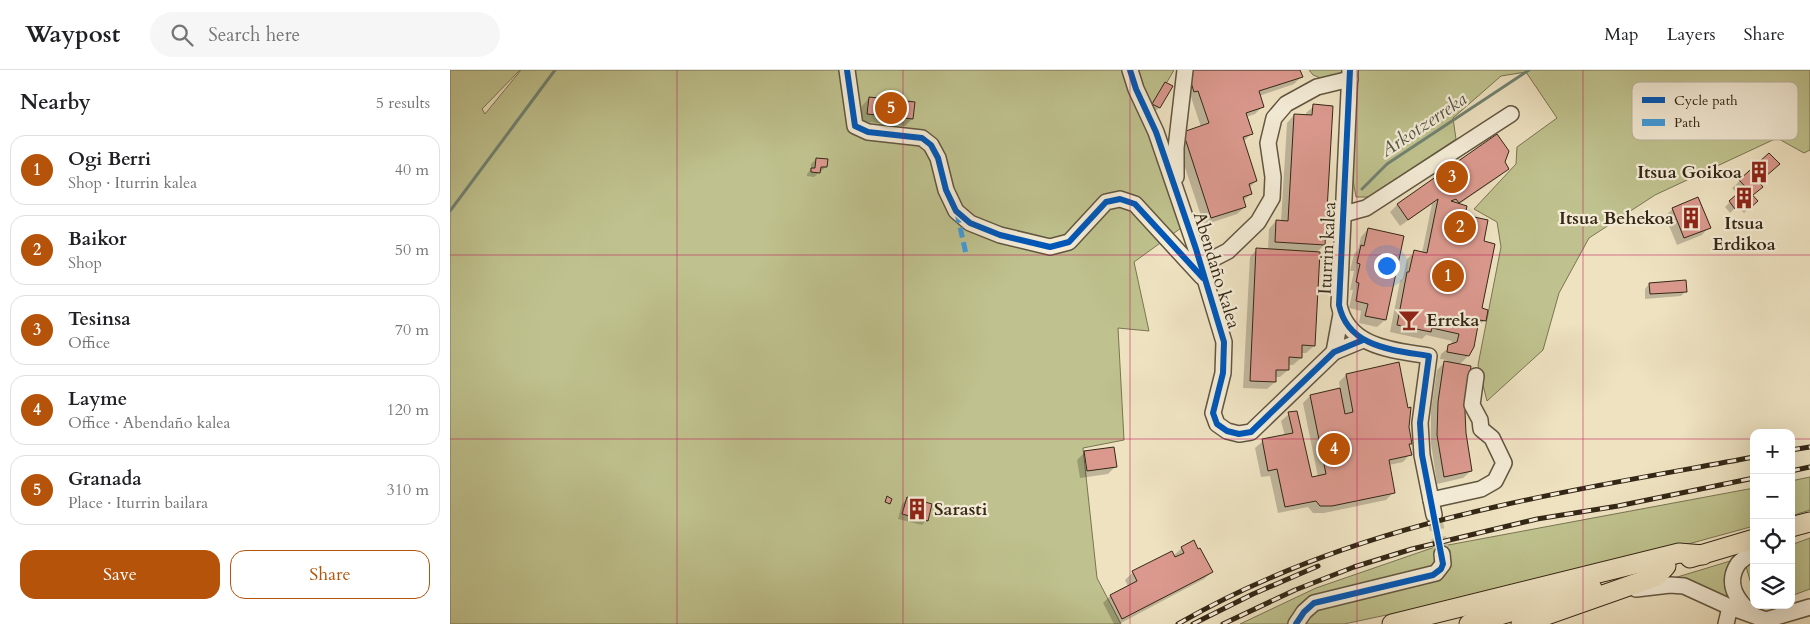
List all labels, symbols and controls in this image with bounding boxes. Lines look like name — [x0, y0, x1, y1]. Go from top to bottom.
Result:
search box — [150, 12, 500, 57]
text: Waypost — [25, 18, 120, 51]
icon: search — [168, 21, 196, 49]
text: Search here — [208, 22, 300, 48]
text: Map — [1604, 22, 1639, 47]
text: Layers — [1667, 22, 1716, 47]
text: Share — [1744, 22, 1785, 47]
legend — [1632, 82, 1798, 140]
water label: Arkotzerreka — [1374, 86, 1472, 164]
text: Nearby — [20, 88, 91, 117]
pin: 5 — [875, 89, 907, 127]
text: Cycle path — [1674, 91, 1738, 110]
text: 5 results — [376, 92, 430, 114]
text: Path — [1674, 113, 1701, 132]
text: Ogi Berri — [68, 146, 151, 172]
pin: 3 — [1436, 158, 1468, 196]
text: 1 — [33, 159, 41, 181]
text: 40 m — [395, 159, 429, 181]
building icon: Itsua Goikoa — [1746, 159, 1772, 185]
place label: Itsua Goikoa — [1637, 160, 1742, 185]
text: Shop · Iturrin kalea — [68, 172, 197, 194]
building icon: Itsua Erdikoa — [1731, 185, 1757, 211]
street label: Iturrin kalea — [1313, 201, 1342, 295]
building icon: Itsua Behekoa — [1678, 205, 1704, 231]
place label: Itsua Behekoa — [1559, 206, 1674, 231]
pin: 2 — [1444, 208, 1476, 246]
street label: Abendaño kalea — [1187, 209, 1246, 332]
place label: Itsua Erdikoa — [1712, 211, 1776, 257]
text: Baikor — [68, 226, 127, 252]
text: 2 — [33, 239, 41, 261]
text: 50 m — [395, 239, 429, 261]
text: Shop — [68, 252, 102, 274]
your location — [1374, 253, 1400, 279]
pin: 1 — [1432, 257, 1464, 295]
text: Tesinsa — [68, 306, 131, 332]
bar icon: Erreka — [1396, 307, 1422, 333]
place label: Erreka — [1426, 308, 1480, 333]
text: 3 — [33, 319, 41, 341]
text: 70 m — [395, 319, 429, 341]
text: Office — [68, 332, 110, 354]
text: Layme — [68, 386, 127, 412]
text: 4 — [33, 399, 41, 421]
text: 120 m — [387, 399, 429, 421]
text: Office · Abendaño kalea — [68, 412, 230, 434]
map controls — [1750, 429, 1795, 609]
button: + — [1750, 429, 1795, 474]
pin: 4 — [1318, 430, 1350, 468]
text: Granada — [68, 466, 142, 492]
button: − — [1750, 474, 1795, 519]
text: 5 — [33, 479, 41, 501]
text: 310 m — [387, 479, 429, 501]
text: Place · Iturrin bailara — [68, 492, 208, 514]
building icon: Sarasti — [904, 496, 930, 522]
place label: Sarasti — [934, 497, 988, 522]
button: locate — [1750, 519, 1795, 564]
button: Save — [20, 550, 220, 599]
button: Share — [230, 550, 430, 599]
button: layers — [1750, 564, 1795, 609]

